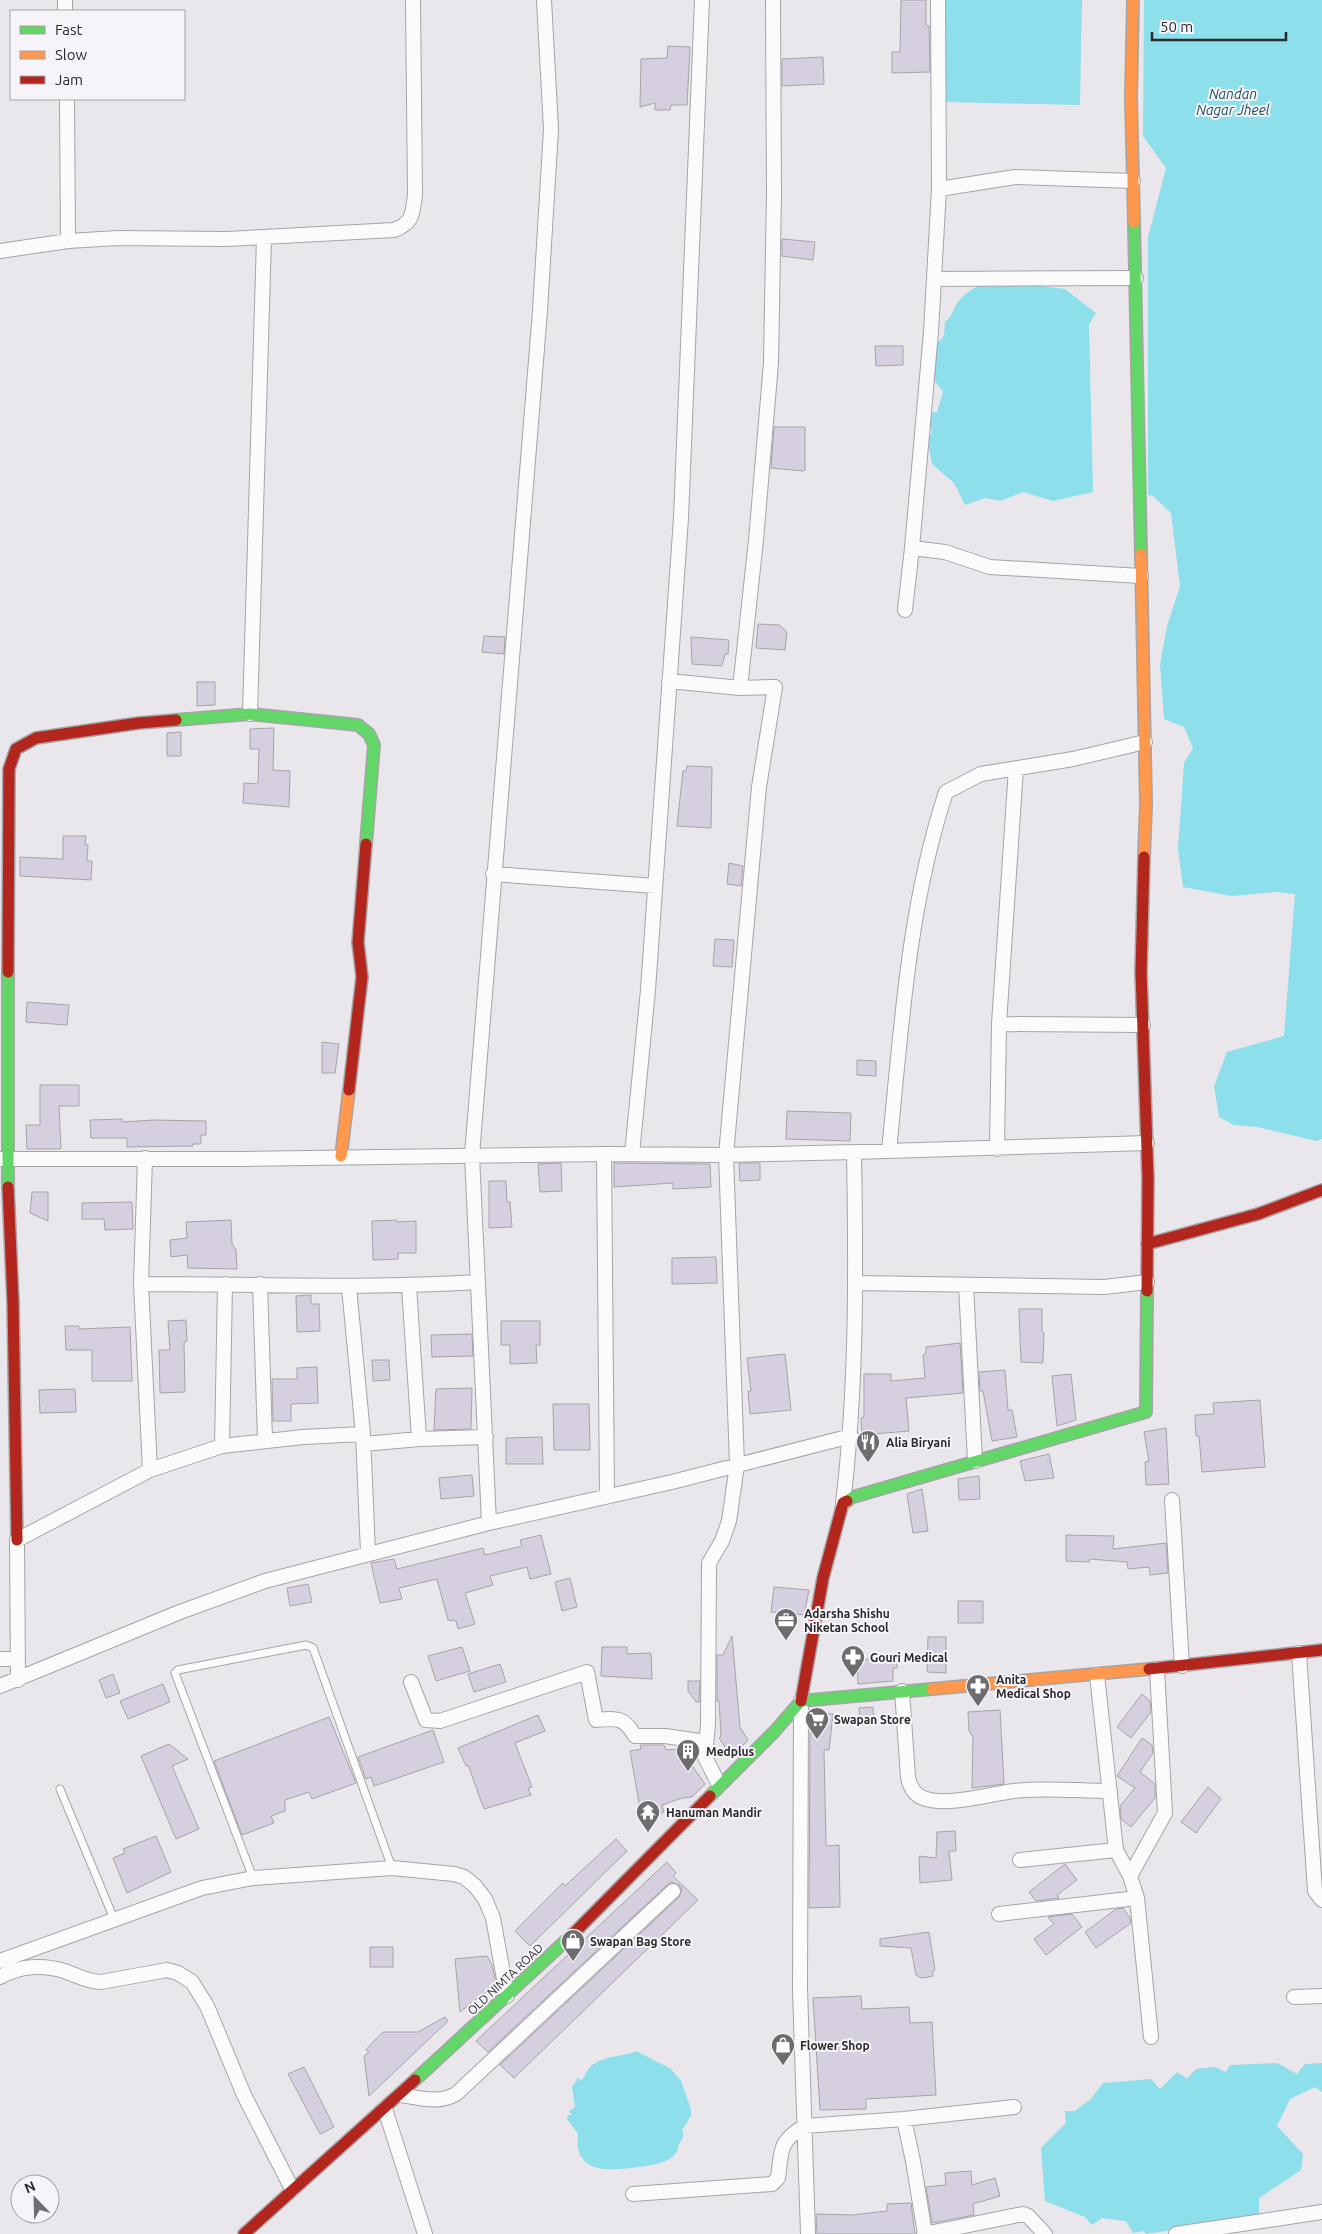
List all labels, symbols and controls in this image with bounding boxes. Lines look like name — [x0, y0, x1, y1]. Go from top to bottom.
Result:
legend — [10, 10, 185, 100]
scale bar — [1152, 10, 1286, 42]
text: 50 m — [1160, 18, 1193, 35]
text: Fast — [55, 21, 83, 38]
text: Slow — [55, 46, 88, 63]
text: Jam — [55, 71, 83, 88]
water label: Nandan Nagar Jheel — [1196, 86, 1270, 118]
restaurant icon: Alia Biryani — [855, 1429, 881, 1463]
place label: Alia Biryani — [886, 1436, 951, 1449]
office icon: Adarsha Shishu Niketan School — [773, 1607, 799, 1641]
place label: Adarsha Shishu Niketan School — [804, 1607, 890, 1634]
pharmacy icon: Gouri Medical — [840, 1644, 866, 1678]
place label: Gouri Medical — [870, 1651, 948, 1664]
pharmacy icon: Anita Medical Shop — [965, 1673, 991, 1707]
place label: Anita Medical Shop — [996, 1673, 1071, 1700]
supermarket icon: Swapan Store — [804, 1706, 830, 1740]
place label: Swapan Store — [834, 1713, 911, 1726]
building icon: Medplus — [675, 1738, 701, 1772]
place label: Medplus — [706, 1745, 755, 1758]
temple icon: Hanuman Mandir — [635, 1799, 661, 1833]
place label: Hanuman Mandir — [666, 1806, 762, 1819]
shop icon: Swapan Bag Store — [560, 1928, 586, 1962]
place label: Swapan Bag Store — [590, 1935, 691, 1948]
street label: OLD NIMTA ROAD — [465, 1941, 545, 2017]
shop icon: Flower Shop — [770, 2032, 796, 2066]
place label: Flower Shop — [800, 2039, 870, 2052]
north arrow — [10, 2174, 60, 2224]
text: N — [22, 2178, 38, 2196]

